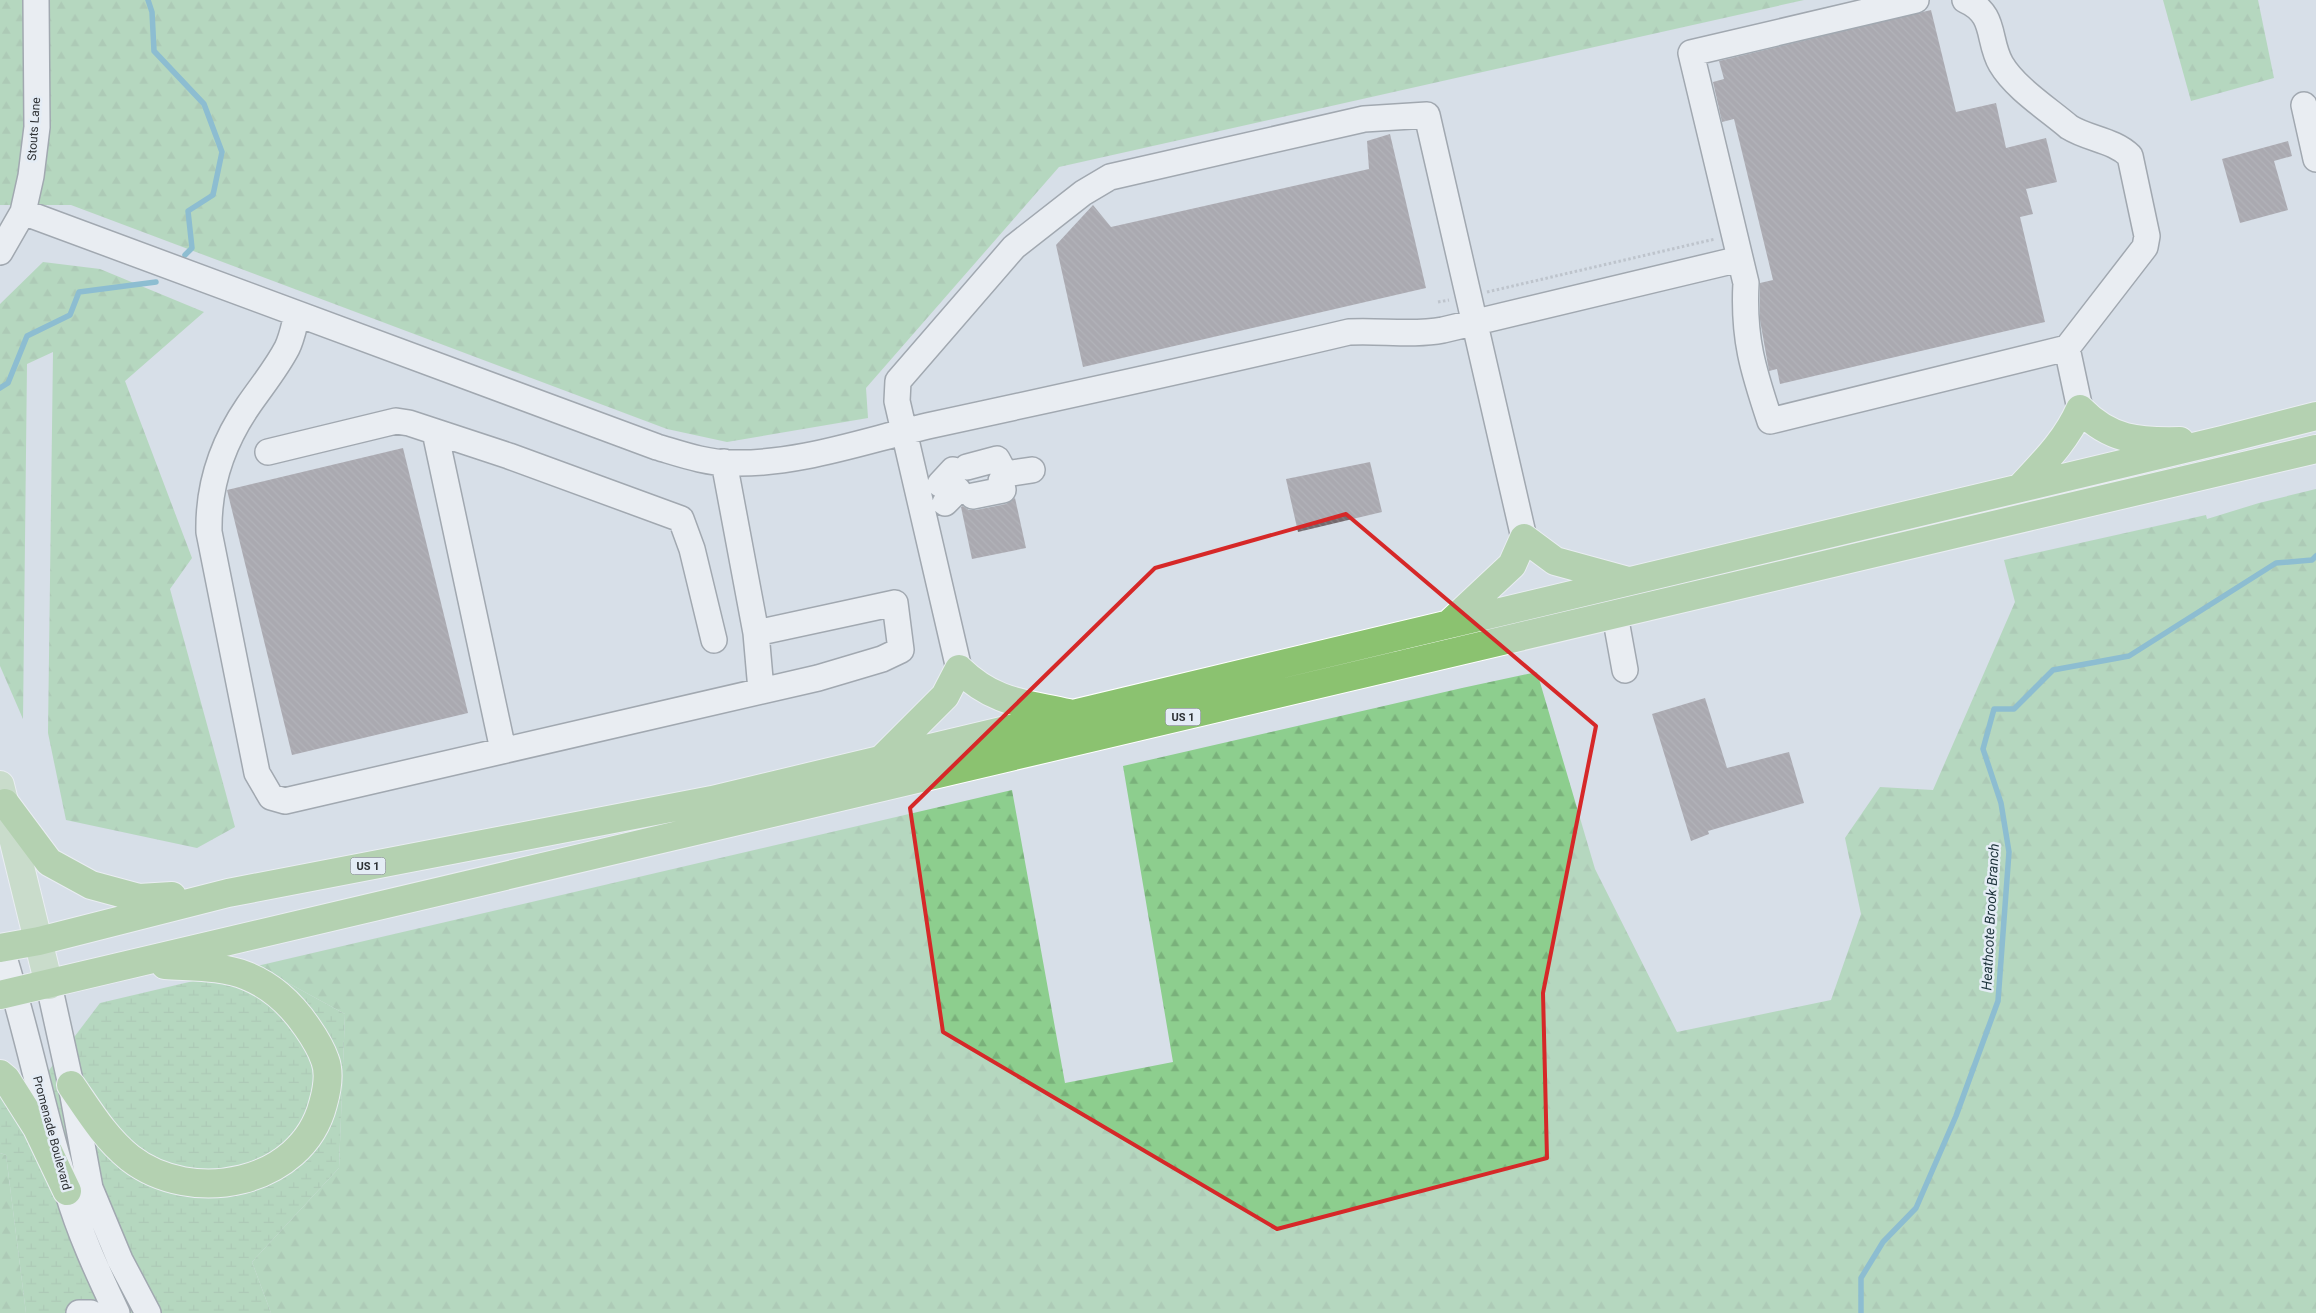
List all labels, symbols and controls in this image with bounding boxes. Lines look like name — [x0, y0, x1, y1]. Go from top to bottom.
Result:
street label: Stouts Lane — [25, 97, 43, 161]
road number: US 1 — [1166, 709, 1200, 726]
water label: Heathcote Brook Branch — [1978, 843, 2002, 991]
road number: US 1 — [350, 858, 386, 874]
street label: Promenade Boulevard — [30, 1074, 74, 1192]

